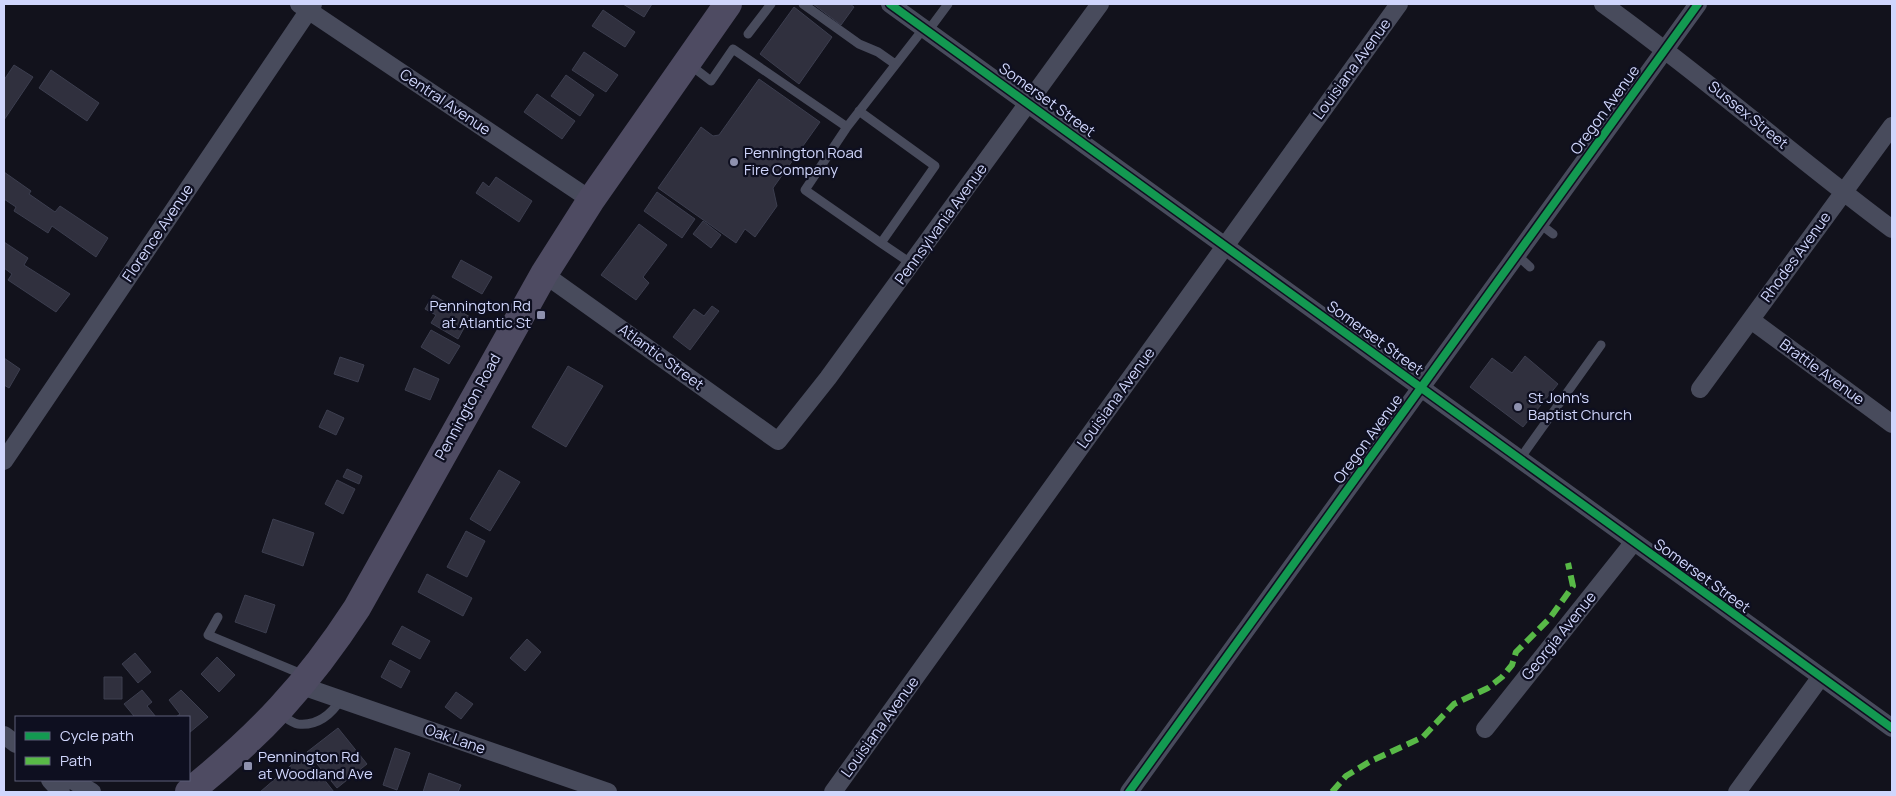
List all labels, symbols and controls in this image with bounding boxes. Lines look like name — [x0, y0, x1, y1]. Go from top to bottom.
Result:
street label: Louisiana Avenue — [1308, 14, 1396, 124]
street label: Somerset Street — [995, 57, 1100, 142]
street label: Oregon Avenue — [1565, 61, 1644, 159]
street label: Central Avenue — [396, 63, 495, 140]
street label: Sussex Street — [1704, 76, 1793, 153]
place label: Pennington Road Fire Company — [744, 142, 863, 180]
marker: Pennington Road Fire Company — [728, 156, 740, 168]
street label: Pennsylvania Avenue — [889, 159, 992, 289]
street label: Florence Avenue — [117, 179, 198, 286]
street label: Rhodes Avenue — [1756, 207, 1836, 306]
place label: Pennington Rd at Atlantic St — [430, 295, 531, 333]
street label: Somerset Street — [1323, 295, 1428, 380]
marker: Pennington Rd at Atlantic St — [535, 309, 547, 321]
street label: Atlantic Street — [614, 318, 708, 395]
street label: Brattle Avenue — [1776, 334, 1869, 410]
street label: Louisiana Avenue — [1072, 343, 1160, 453]
street label: Pennington Road — [430, 350, 506, 464]
place label: St John's Baptist Church — [1528, 387, 1632, 425]
street label: Oregon Avenue — [1328, 390, 1407, 488]
marker: St John's Baptist Church — [1512, 401, 1524, 413]
street label: Somerset Street — [1650, 533, 1755, 618]
street label: Georgia Avenue — [1516, 587, 1601, 684]
street label: Louisiana Avenue — [836, 672, 924, 782]
legend — [15, 716, 190, 781]
street label: Oak Lane — [422, 718, 489, 759]
text: Cycle path — [60, 725, 134, 746]
place label: Pennington Rd at Woodland Ave — [258, 746, 373, 784]
text: Path — [60, 750, 92, 771]
marker: Pennington Rd at Woodland Ave — [242, 760, 254, 772]

